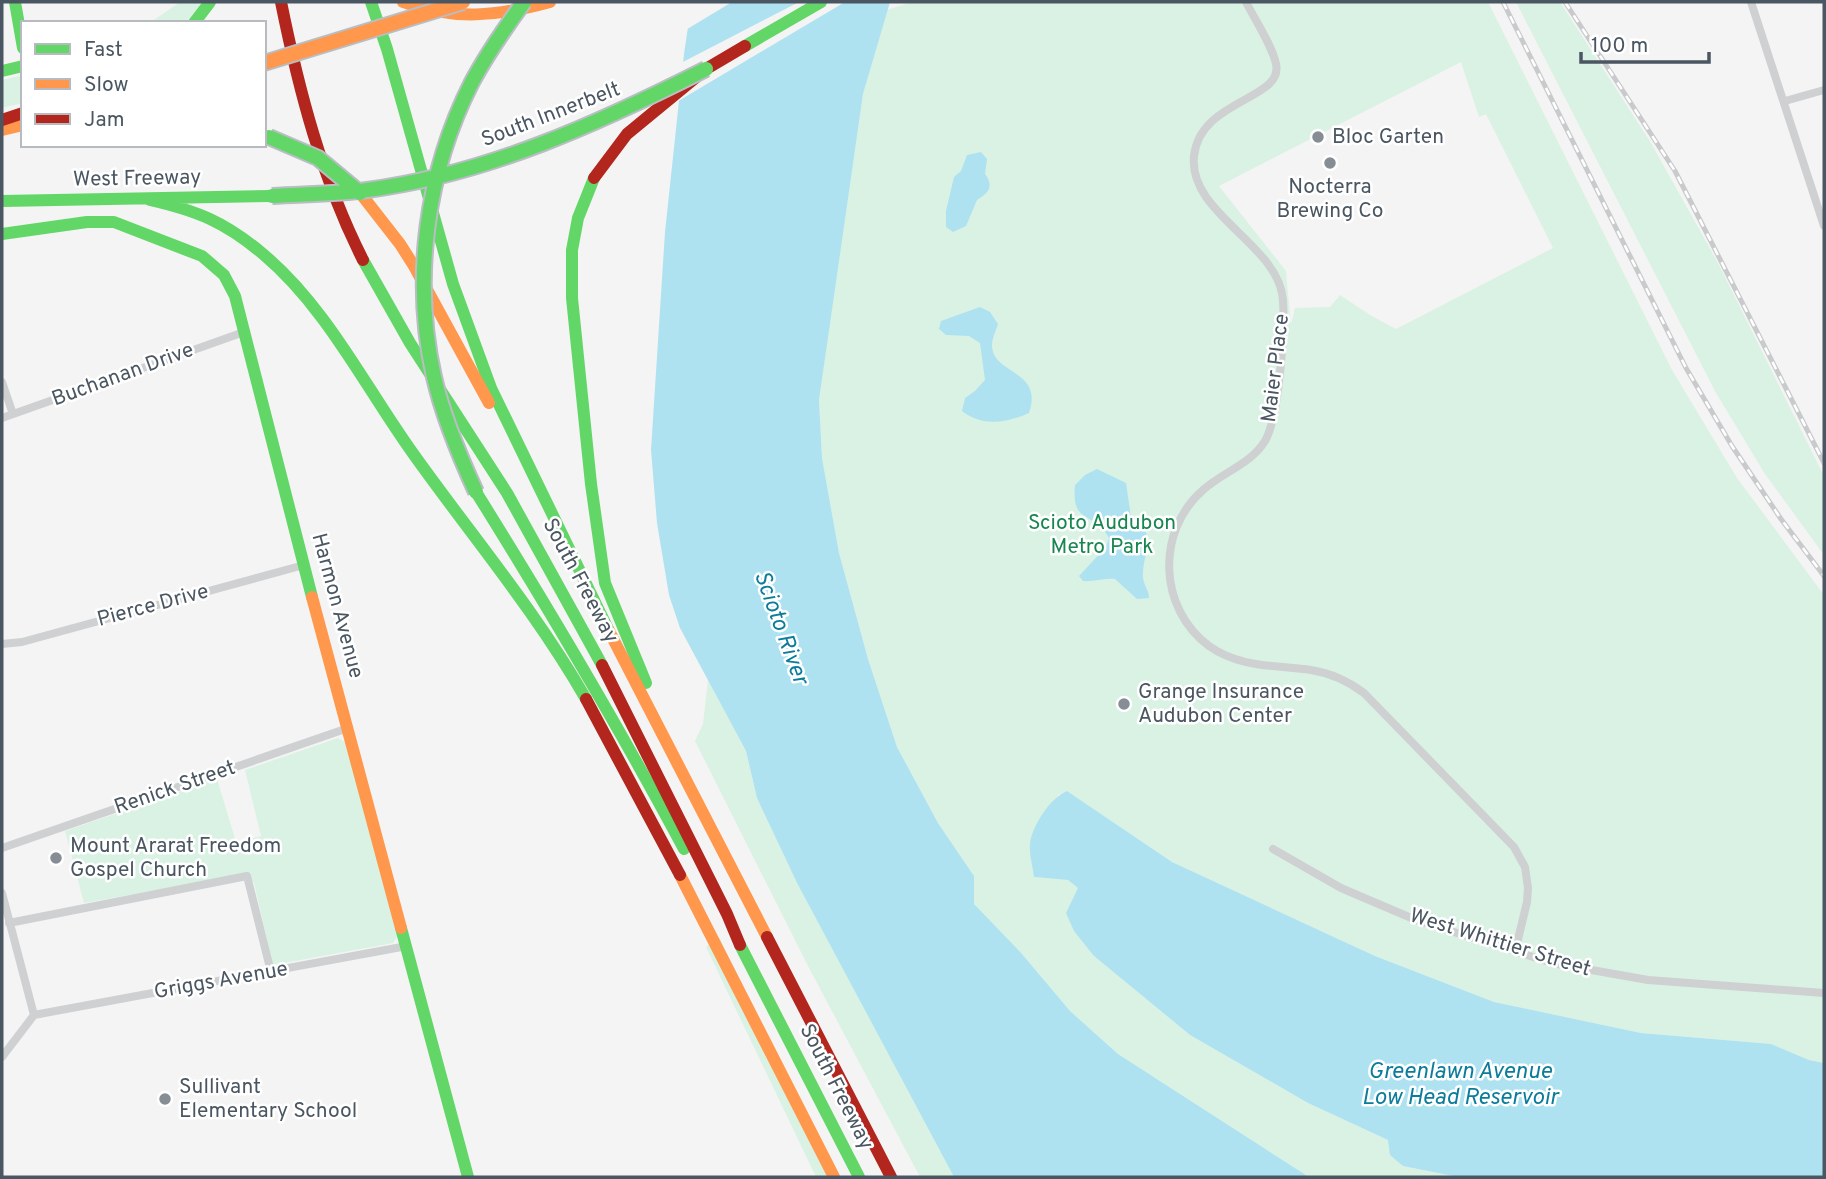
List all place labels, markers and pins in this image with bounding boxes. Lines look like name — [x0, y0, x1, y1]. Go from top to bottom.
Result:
place label: Bloc Garten — [1332, 124, 1444, 151]
marker: Bloc Garten — [1310, 129, 1326, 145]
marker: Nocterra Brewing Co — [1322, 155, 1338, 171]
place label: Nocterra Brewing Co — [1276, 174, 1384, 225]
place label: Grange Insurance Audubon Center — [1138, 679, 1304, 730]
marker: Grange Insurance Audubon Center — [1116, 696, 1132, 712]
place label: Mount Ararat Freedom Gospel Church — [70, 833, 281, 884]
marker: Mount Ararat Freedom Gospel Church — [48, 850, 64, 866]
place label: Sullivant Elementary School — [179, 1074, 357, 1125]
marker: Sullivant Elementary School — [157, 1091, 173, 1107]

